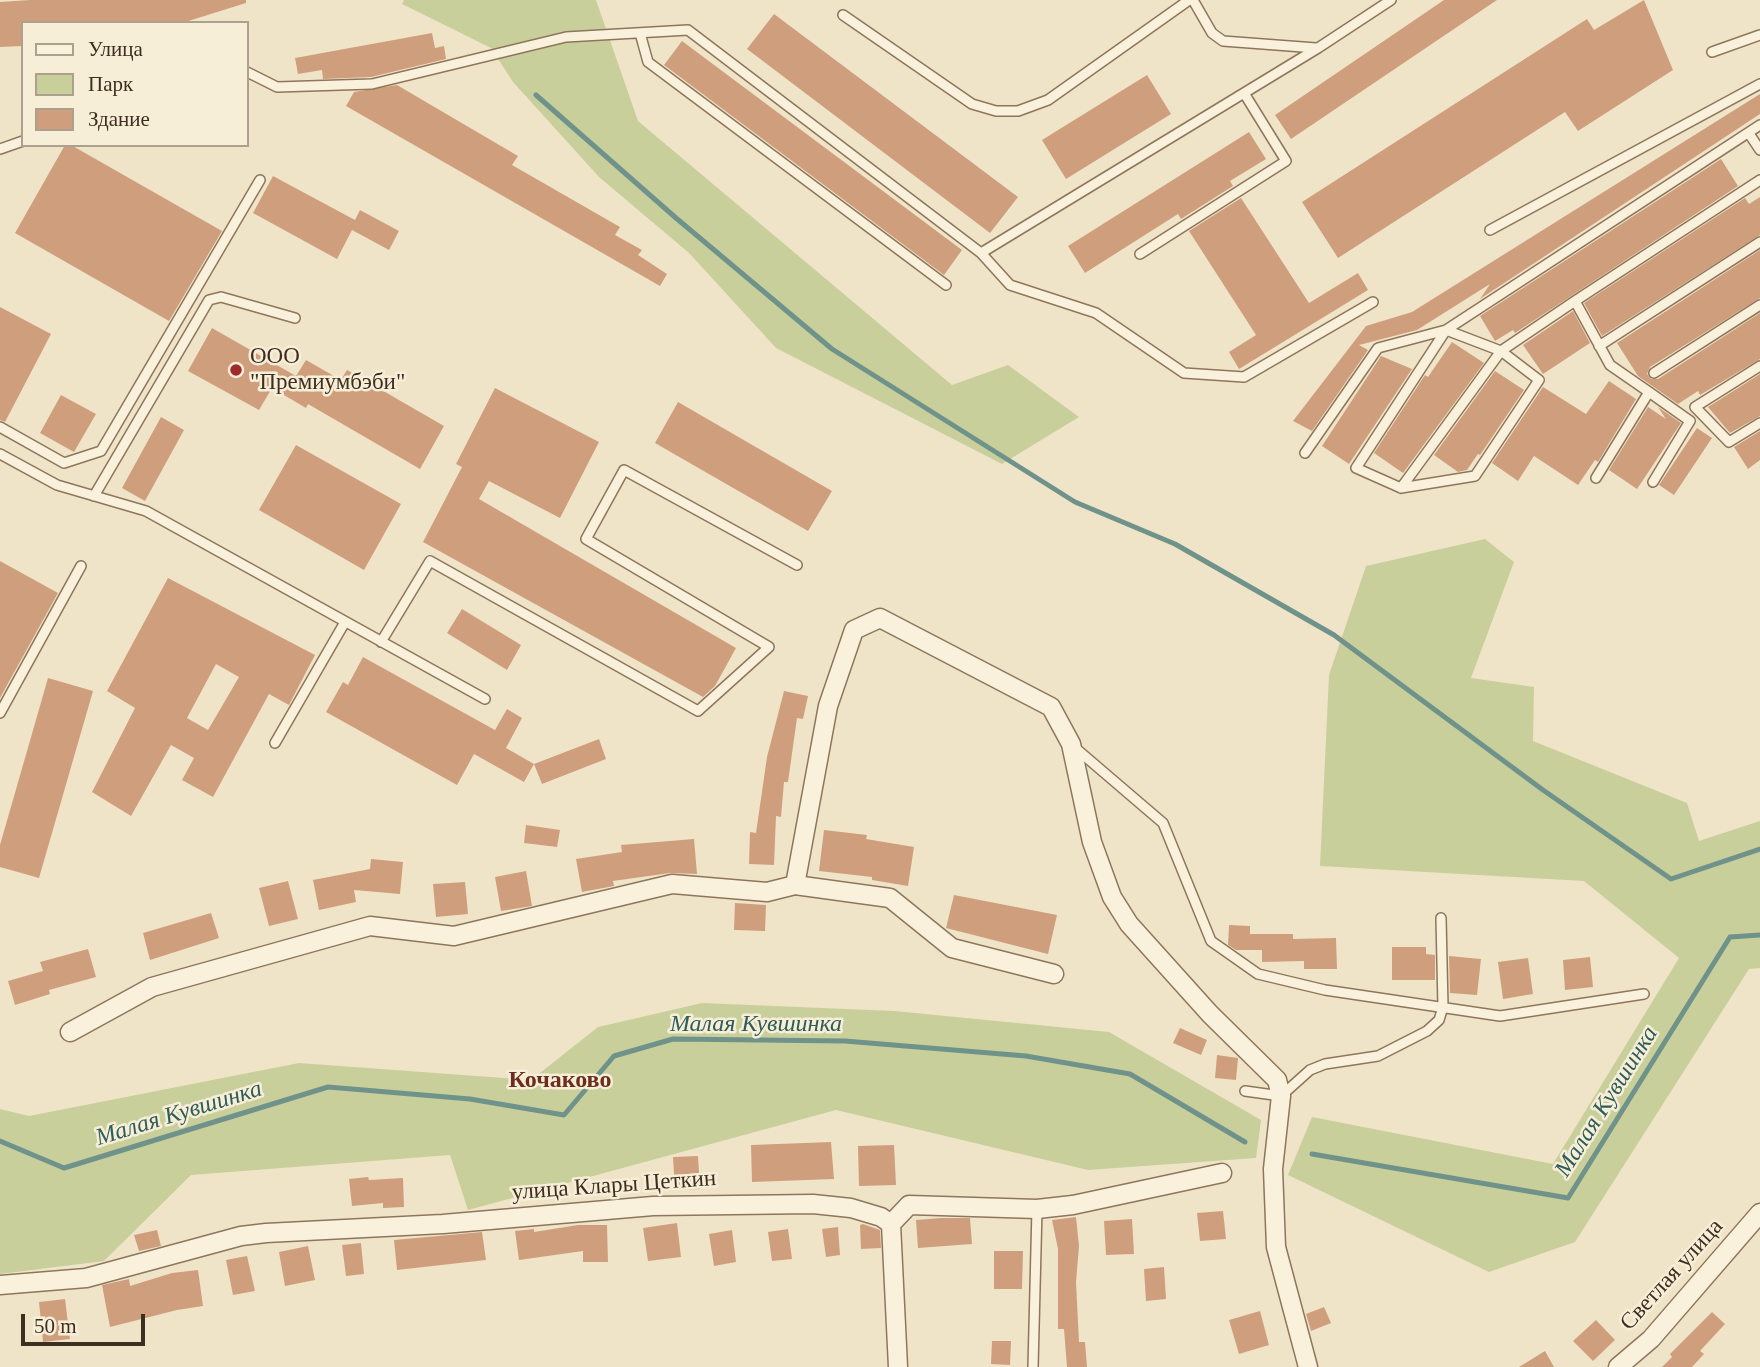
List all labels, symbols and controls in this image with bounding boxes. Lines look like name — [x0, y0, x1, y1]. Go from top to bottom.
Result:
legend — [21, 21, 248, 147]
text: Улица — [88, 37, 143, 61]
text: Парк — [88, 72, 133, 96]
text: Здание — [88, 107, 150, 131]
place label: ООО "Премиумбэби" — [250, 343, 405, 397]
marker: ООО "Премиумбэби" — [228, 362, 244, 378]
water label: Малая Кувшинка — [670, 1011, 842, 1039]
water label: Малая Кувшинка — [1549, 1021, 1665, 1183]
district label: Кочаково — [509, 1067, 611, 1095]
water label: Малая Кувшинка — [92, 1075, 266, 1153]
street label: улица Клары Цеткин — [511, 1165, 717, 1207]
street label: Светлая улица — [1615, 1214, 1729, 1336]
scale bar — [24, 1300, 149, 1344]
text: 50 m — [34, 1314, 77, 1338]

